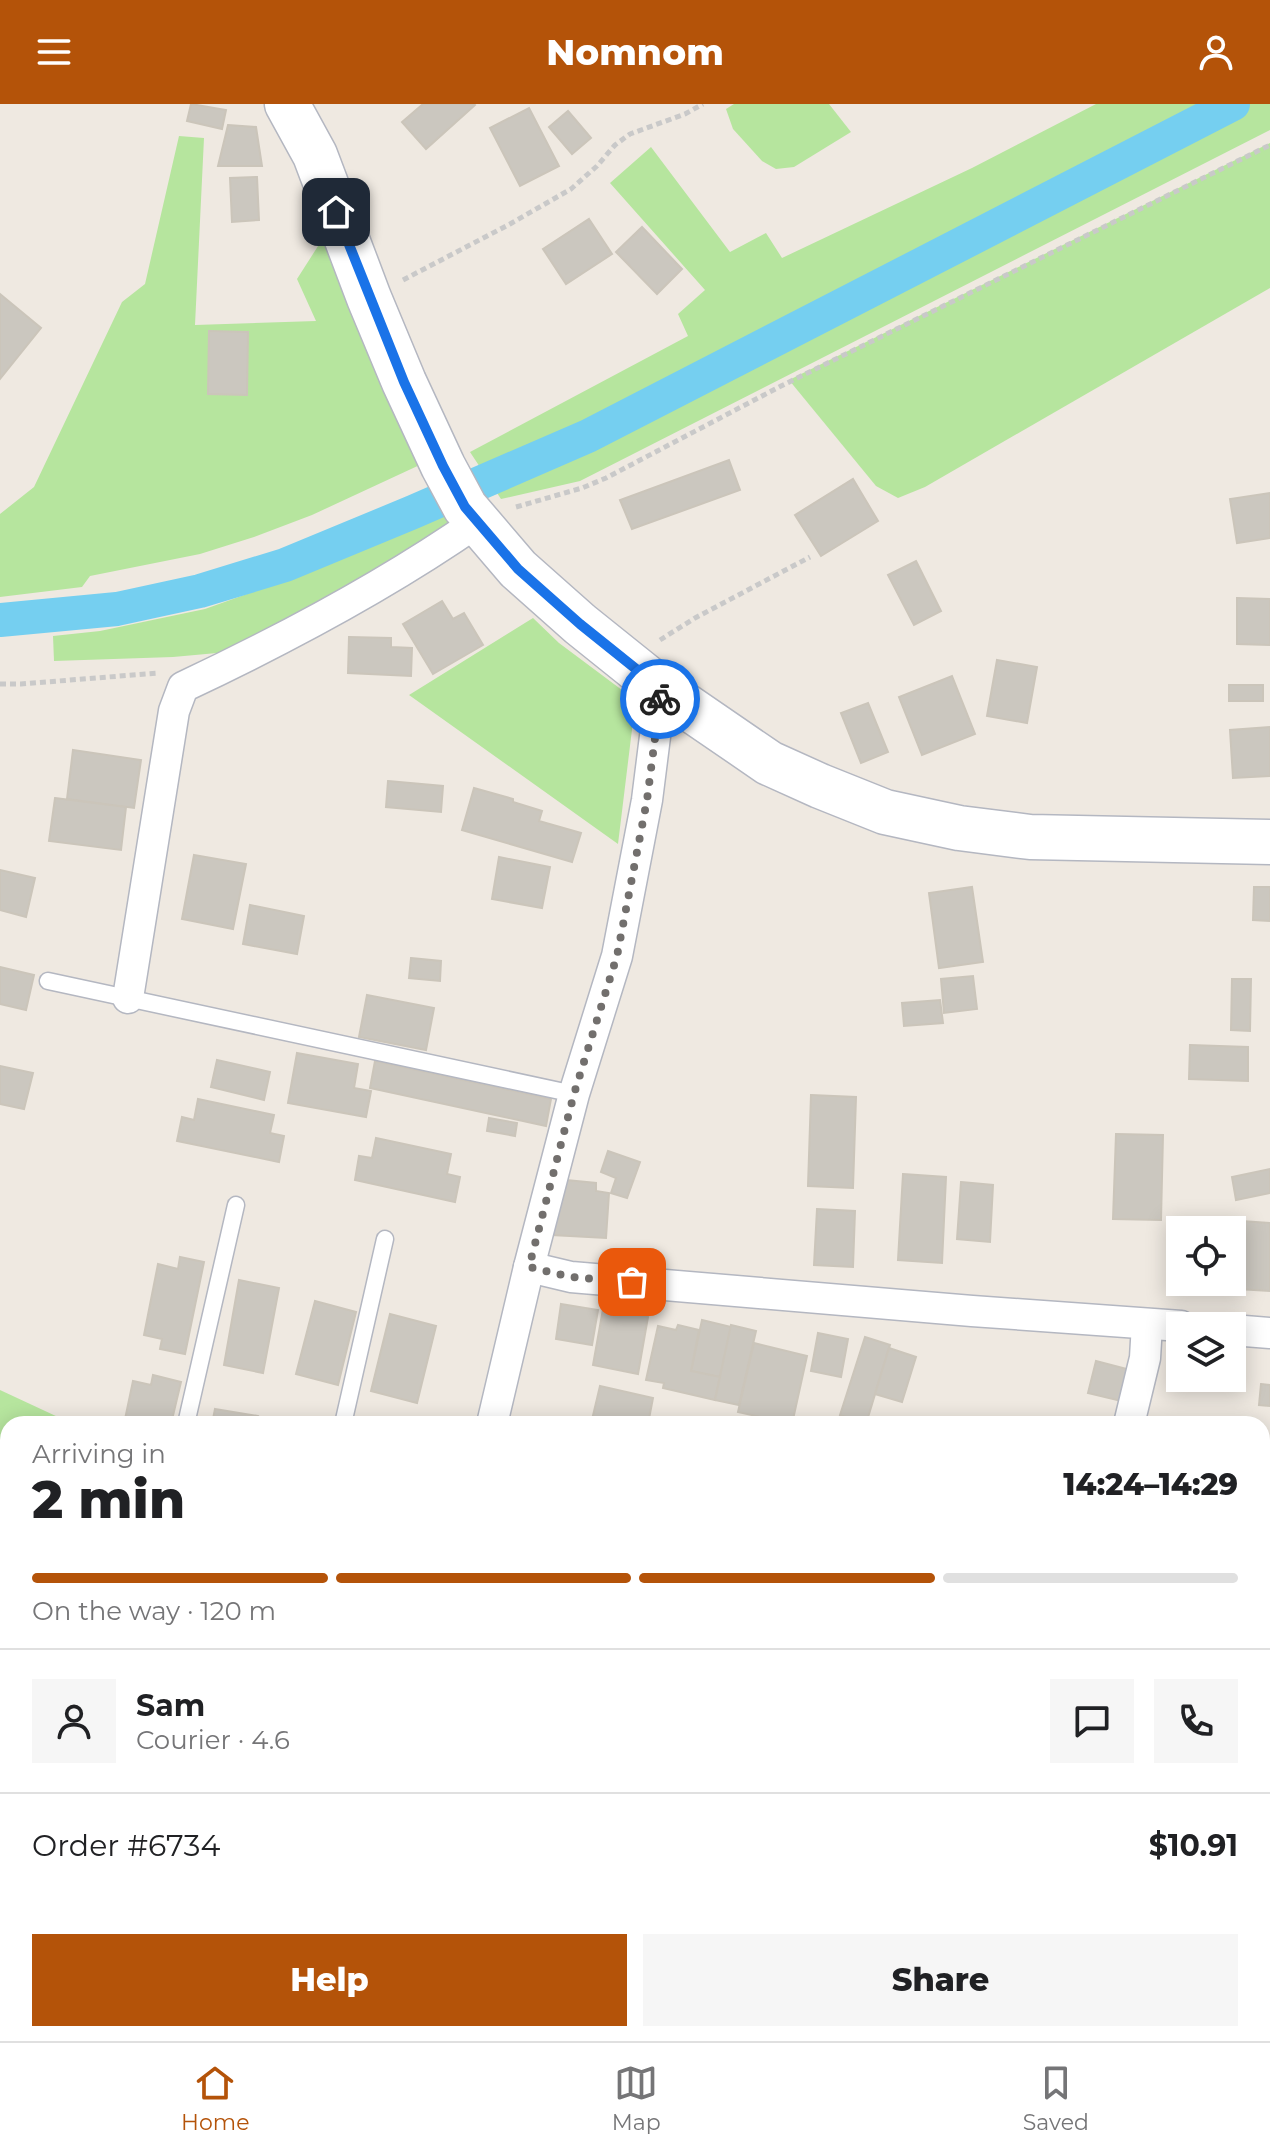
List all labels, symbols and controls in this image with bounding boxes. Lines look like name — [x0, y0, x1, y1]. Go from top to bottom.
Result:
icon: menu — [32, 30, 76, 74]
text: Nomnom — [546, 30, 724, 74]
icon: person — [1194, 30, 1238, 74]
pin — [302, 178, 370, 246]
icon: home — [314, 190, 358, 234]
courier — [620, 659, 700, 739]
icon: bike — [638, 677, 682, 721]
map controls — [1166, 1216, 1246, 1392]
button: locate — [1166, 1216, 1246, 1296]
pin — [598, 1248, 666, 1316]
icon: bag — [610, 1260, 654, 1304]
button: layers — [1166, 1312, 1246, 1392]
text: Arriving in — [32, 1438, 166, 1470]
text: 14:24–14:29 — [1063, 1466, 1238, 1503]
text: 2 min — [32, 1468, 185, 1531]
text: On the way · 120 m — [32, 1595, 276, 1627]
button: person — [32, 1679, 116, 1763]
button: chat — [1050, 1679, 1134, 1763]
button: phone — [1154, 1679, 1238, 1763]
text: Sam — [136, 1687, 205, 1724]
text: Courier · 4.6 — [136, 1724, 290, 1756]
text: Order #6734 — [32, 1827, 220, 1864]
text: $10.91 — [1149, 1827, 1238, 1864]
button: Help — [32, 1934, 627, 2026]
button: Share — [643, 1934, 1238, 2026]
tab: Home — [181, 2061, 249, 2136]
tab: Map — [612, 2061, 661, 2136]
tab: Saved — [1023, 2061, 1089, 2136]

